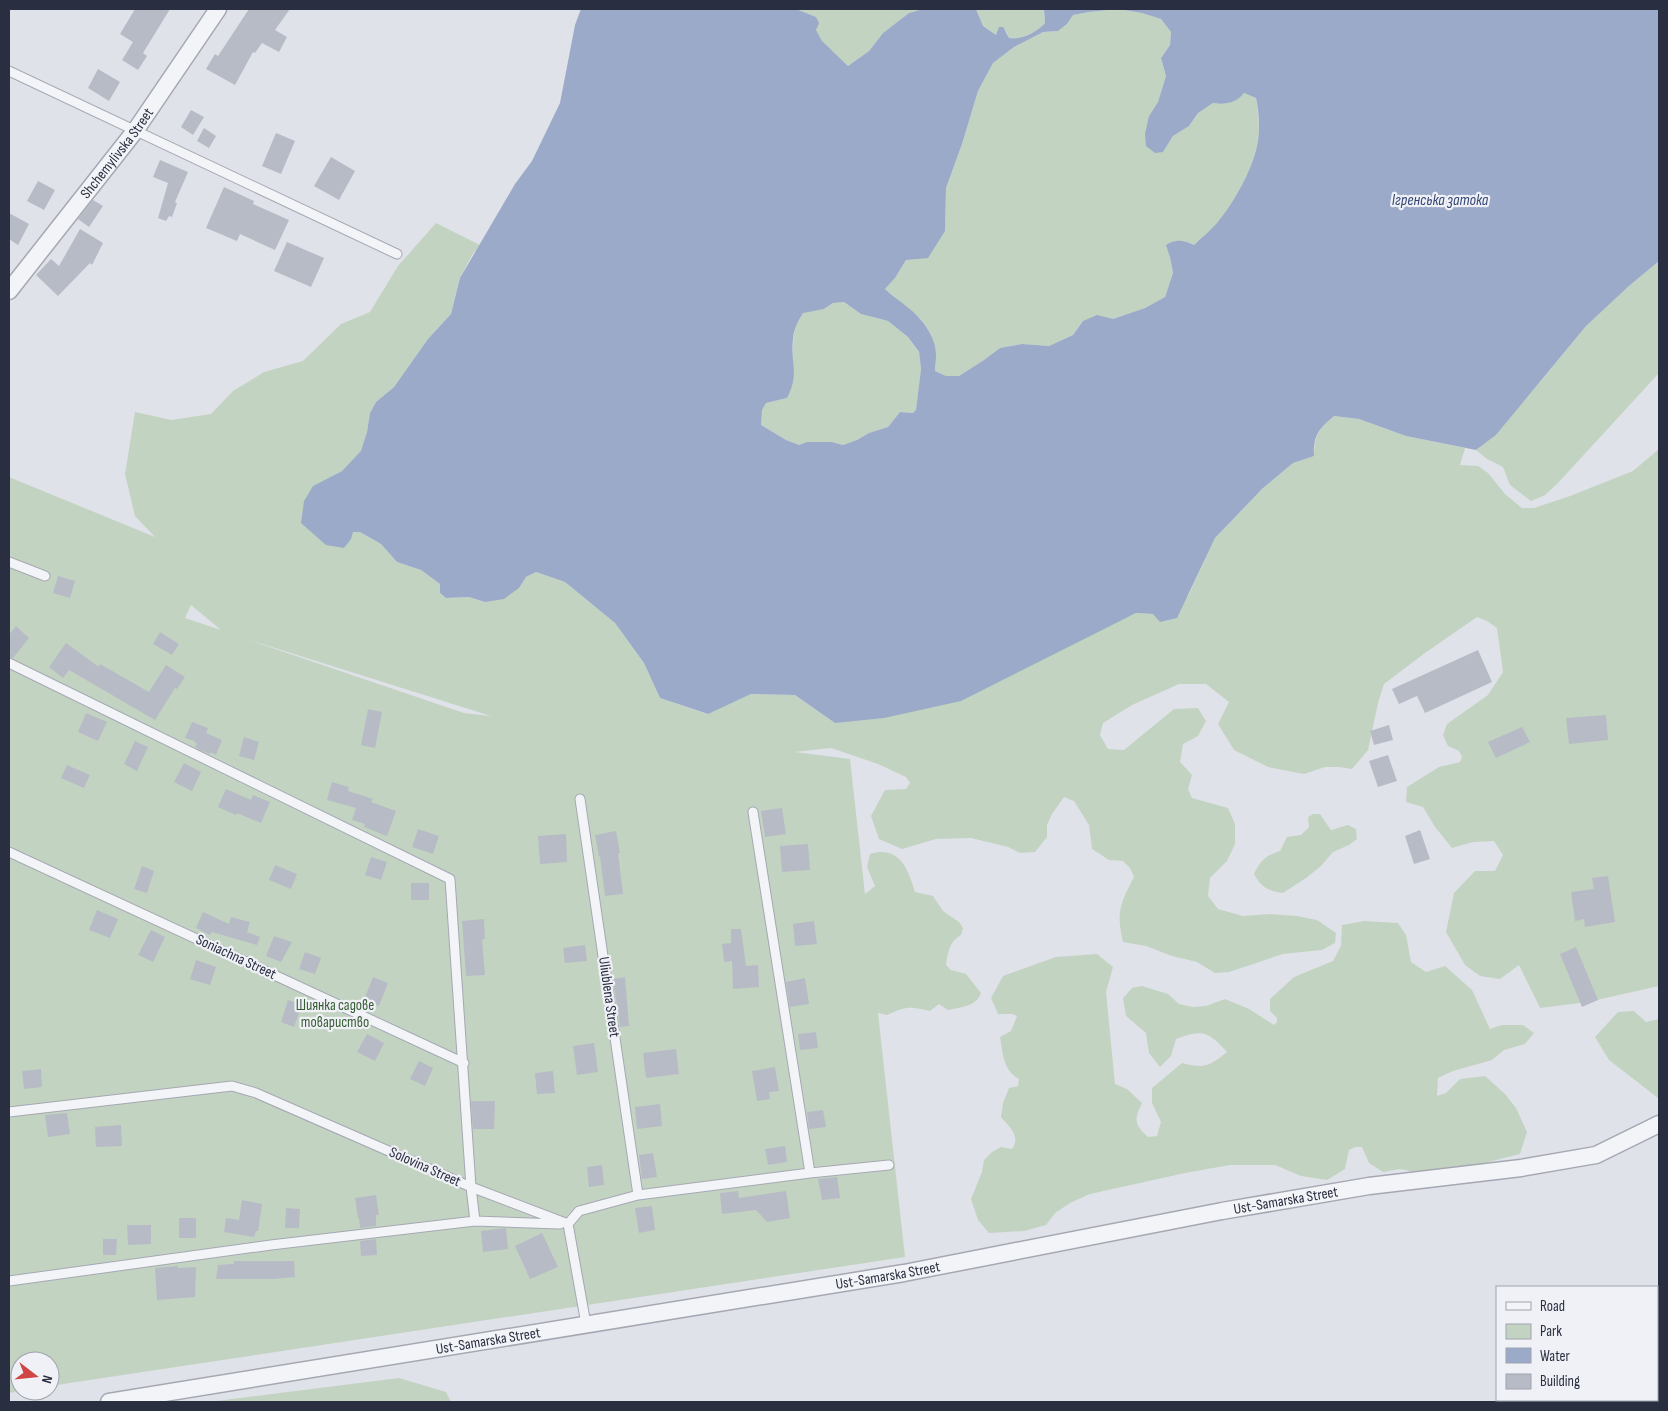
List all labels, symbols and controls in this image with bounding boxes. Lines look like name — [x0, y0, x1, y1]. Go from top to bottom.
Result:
street label: Shchemylivska Street — [76, 104, 158, 202]
water label: Ігренська затока — [1392, 191, 1489, 210]
street label: Soniachna Street — [193, 930, 279, 984]
street label: Uliublena Street — [594, 956, 624, 1039]
park label: Шиянка садове товариство — [296, 996, 374, 1032]
street label: Solovina Street — [386, 1143, 464, 1191]
street label: Ust-Samarska Street — [1232, 1182, 1340, 1218]
street label: Ust-Samarska Street — [834, 1257, 942, 1293]
legend — [1496, 1286, 1658, 1401]
text: Road — [1540, 1297, 1565, 1316]
text: Park — [1540, 1322, 1562, 1341]
street label: Ust-Samarska Street — [434, 1323, 542, 1358]
text: Water — [1540, 1347, 1571, 1366]
north arrow — [10, 1351, 60, 1401]
text: Building — [1540, 1372, 1580, 1391]
text: N — [38, 1374, 56, 1385]

